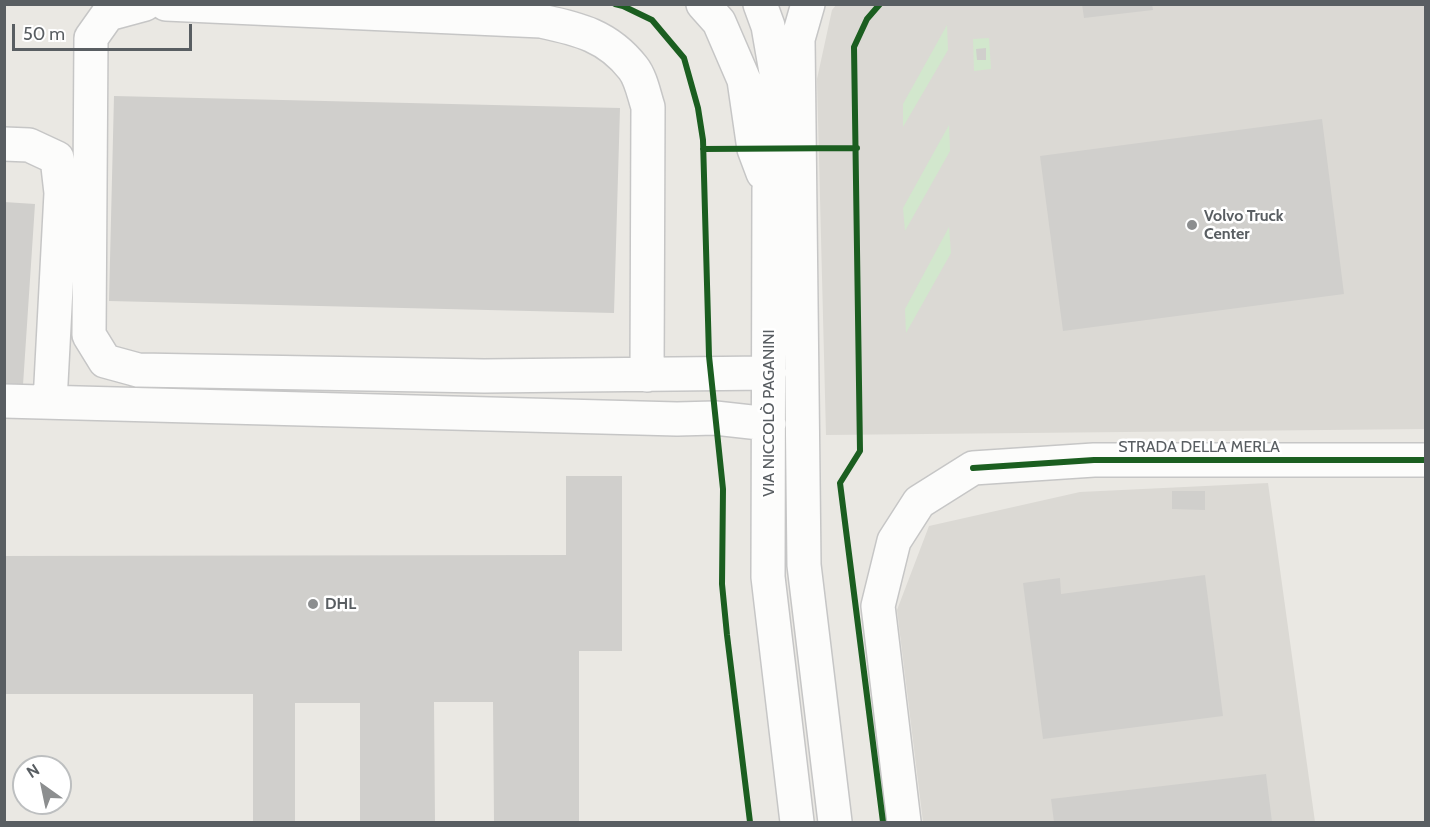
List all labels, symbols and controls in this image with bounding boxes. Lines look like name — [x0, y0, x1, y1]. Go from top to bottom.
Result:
scale bar — [15, 12, 195, 50]
text: 50 m — [23, 23, 65, 45]
place label: Volvo Truck Center — [1204, 206, 1284, 244]
marker: Volvo Truck Center — [1185, 218, 1199, 232]
street label: VIA NICCOLÒ PAGANINI — [759, 329, 779, 497]
street label: STRADA DELLA MERLA — [1118, 437, 1280, 457]
place label: DHL — [325, 594, 356, 614]
marker: DHL — [306, 597, 320, 611]
north arrow — [12, 755, 72, 815]
text: N — [23, 760, 43, 782]

